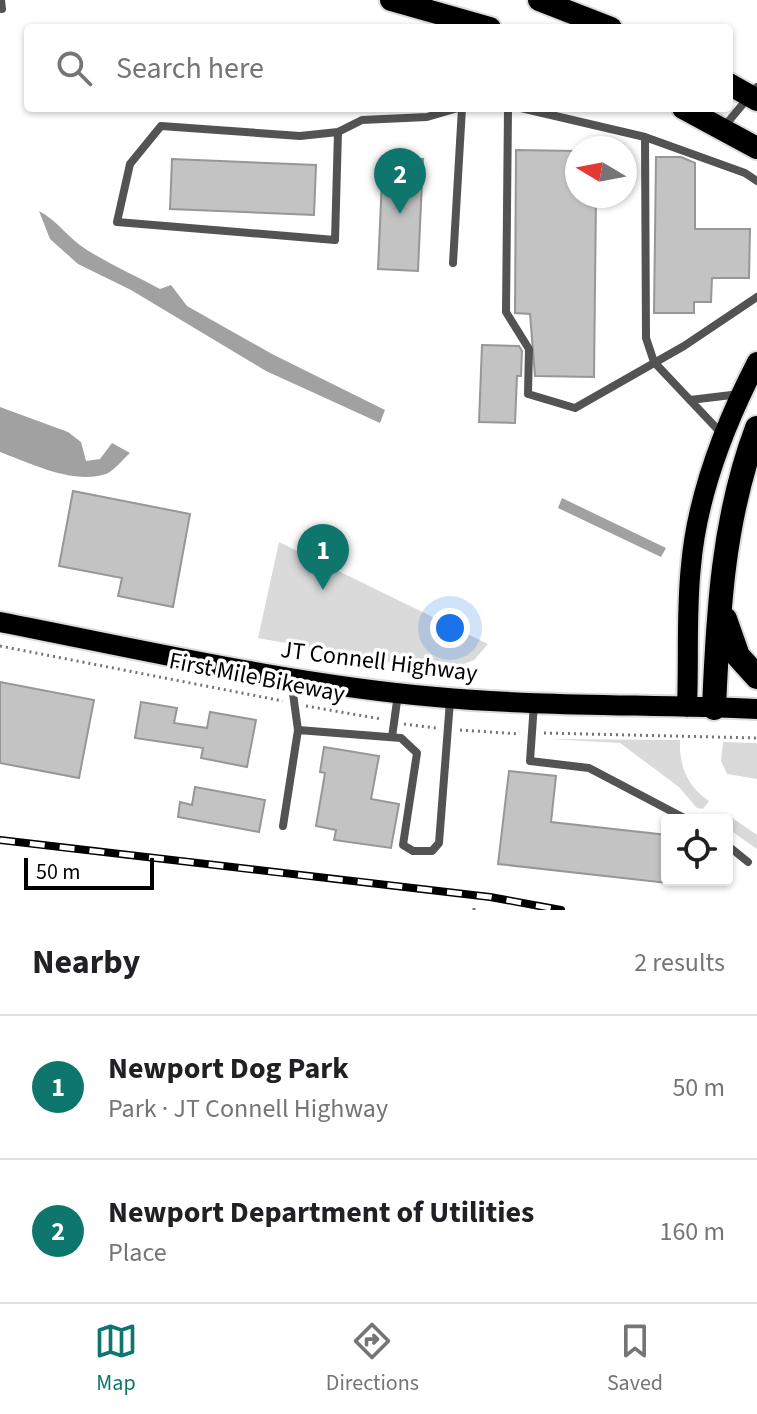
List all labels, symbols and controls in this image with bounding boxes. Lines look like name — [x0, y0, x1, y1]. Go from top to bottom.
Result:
search box — [24, 24, 733, 112]
icon: search — [52, 46, 96, 90]
text: Search here — [116, 47, 264, 90]
north arrow — [565, 136, 637, 208]
pin: 2 — [374, 148, 426, 214]
pin: 1 — [297, 524, 349, 590]
your location — [430, 608, 470, 648]
street label: JT Connell Highway — [278, 632, 479, 691]
street label: First Mile Bikeway — [166, 643, 348, 712]
map controls — [661, 814, 733, 886]
button: locate — [661, 814, 733, 886]
scale bar — [24, 854, 154, 890]
text: 50 m — [36, 856, 81, 888]
text: Nearby — [32, 938, 140, 987]
text: 2 results — [634, 944, 725, 981]
text: Newport Dog Park — [108, 1047, 349, 1090]
text: 1 — [51, 1069, 65, 1106]
text: 50 m — [672, 1069, 725, 1106]
text: Park · JT Connell Highway — [108, 1090, 388, 1127]
text: Newport Department of Utilities — [108, 1191, 534, 1234]
text: 2 — [51, 1213, 65, 1250]
text: 160 m — [659, 1213, 725, 1250]
text: Place — [108, 1234, 167, 1271]
tab: Map — [94, 1319, 138, 1399]
tab: Directions — [326, 1319, 419, 1399]
tab: Saved — [607, 1319, 663, 1399]

